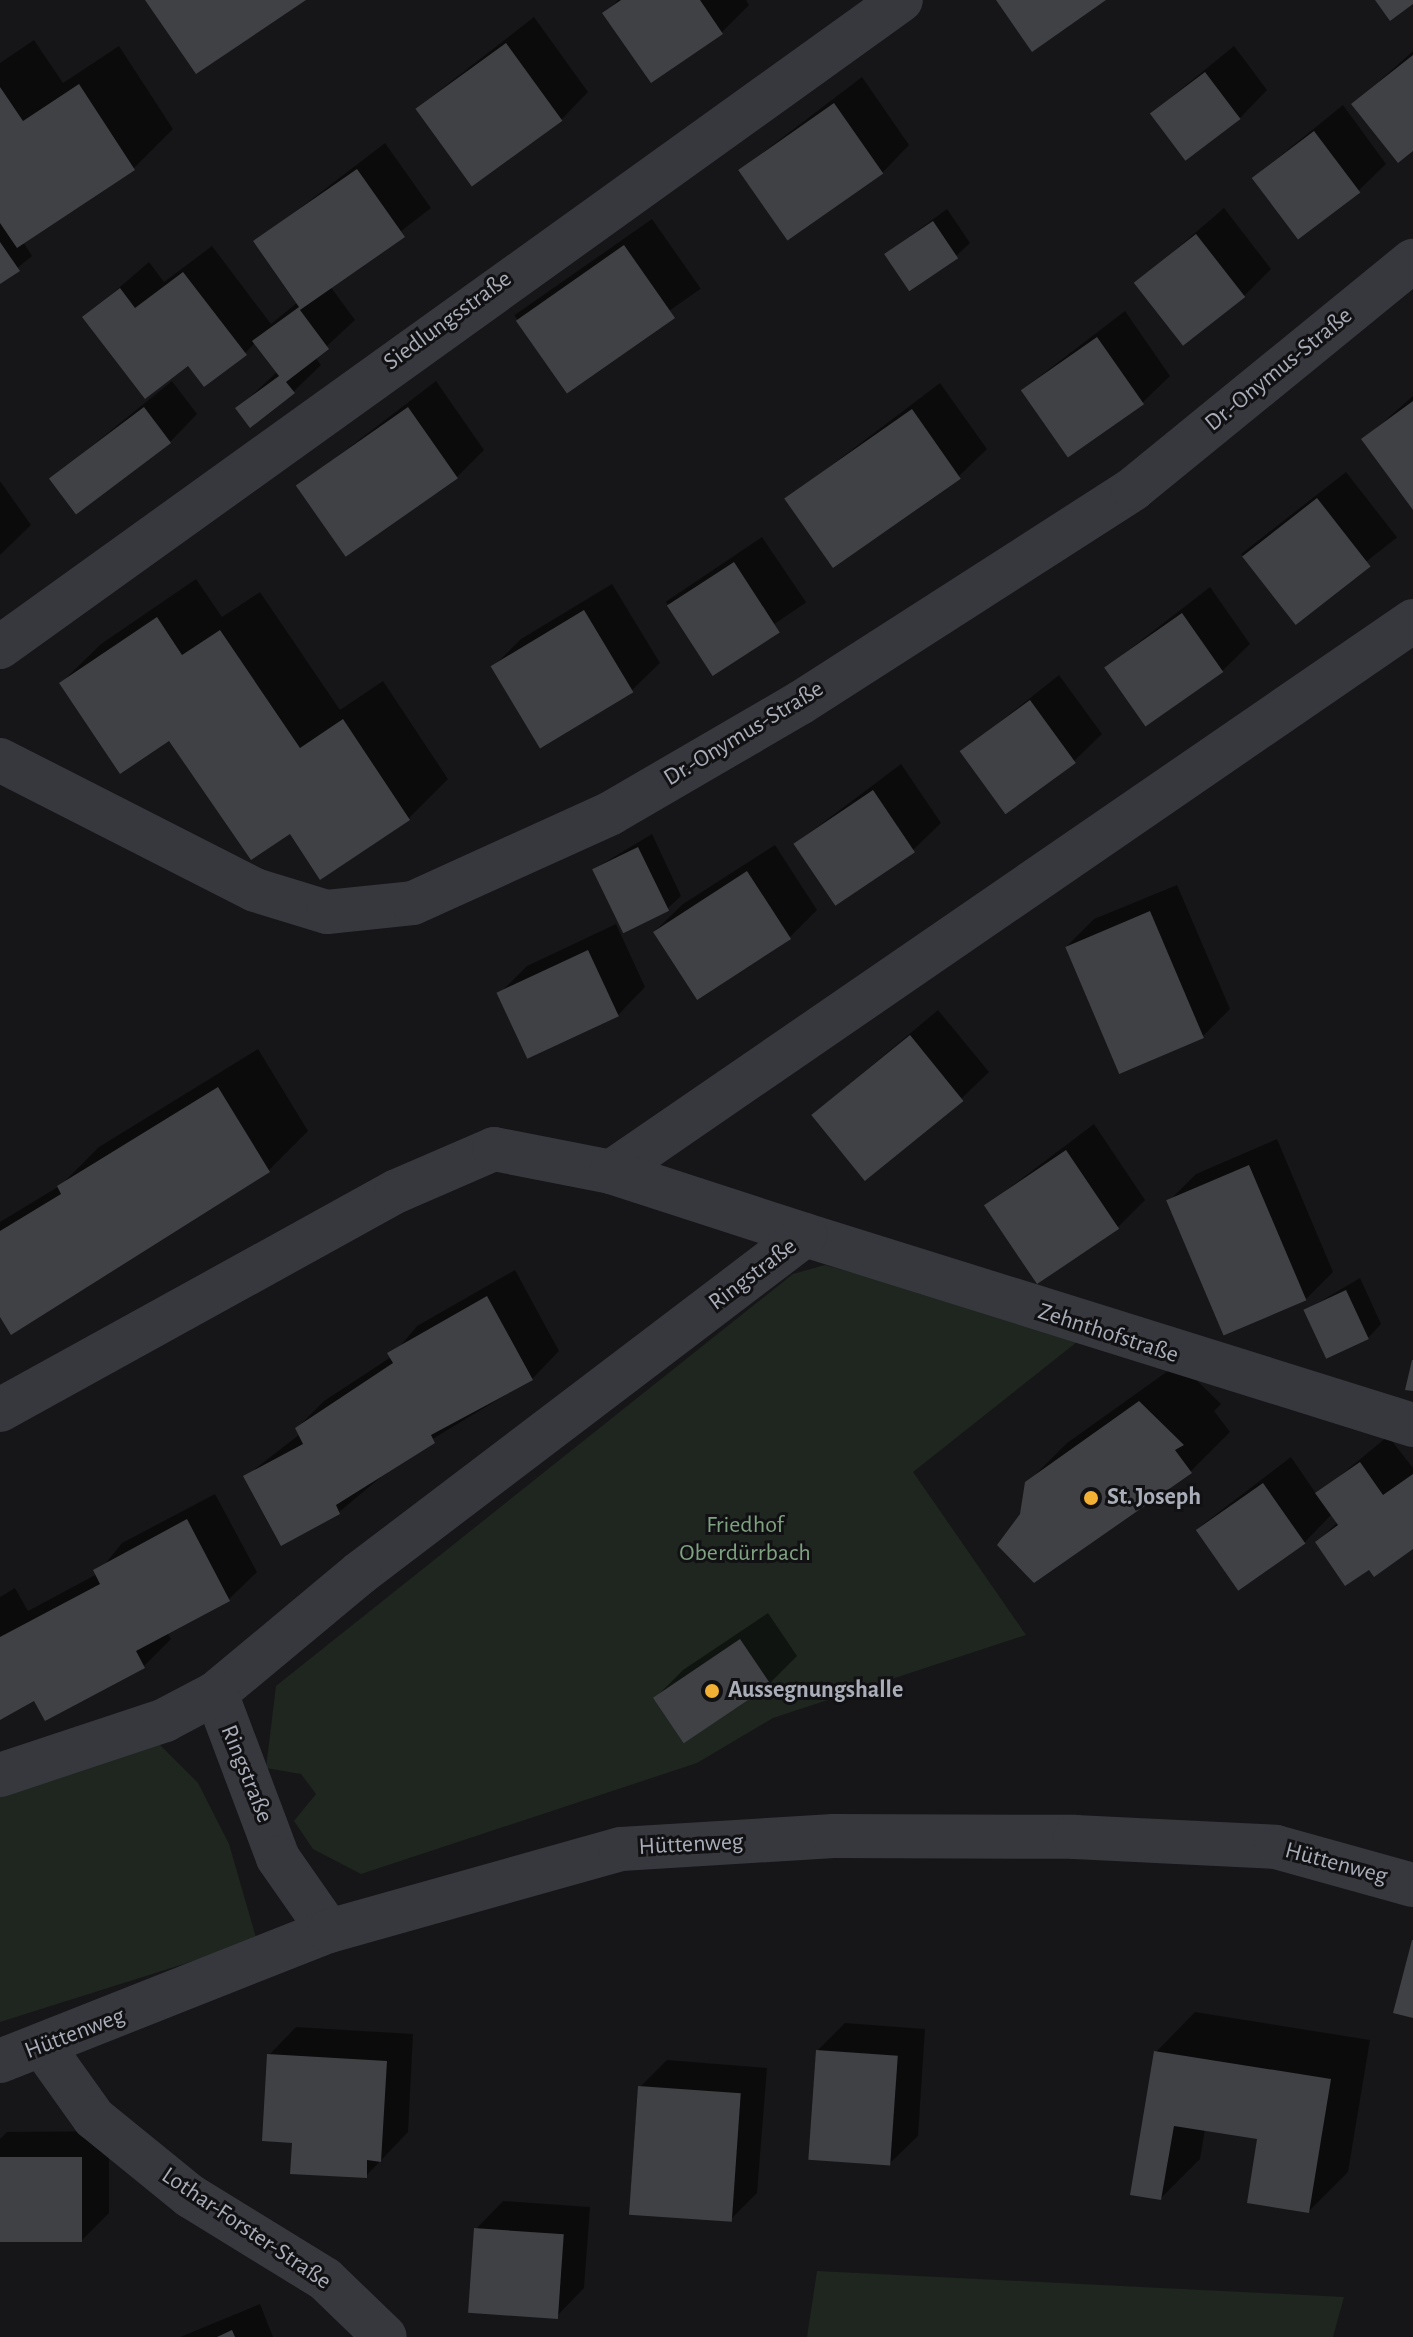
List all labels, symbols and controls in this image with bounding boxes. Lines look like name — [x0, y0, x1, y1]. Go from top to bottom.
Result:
street label: Siedlungsstraße — [378, 265, 518, 377]
street label: Dr.-Onymus-Straße — [1200, 302, 1358, 438]
street label: Dr.-Onymus-Straße — [659, 675, 829, 793]
street label: Ringstraße — [703, 1233, 803, 1317]
street label: Zehnthofstraße — [1034, 1298, 1182, 1370]
place label: St. Joseph — [1107, 1484, 1201, 1512]
marker: St. Joseph — [1082, 1489, 1100, 1507]
park label: Friedhof Oberdürrbach — [679, 1512, 811, 1568]
place label: Aussegnungshalle — [728, 1677, 903, 1705]
marker: Aussegnungshalle — [703, 1682, 721, 1700]
street label: Ringstraße — [213, 1721, 279, 1827]
street label: Hüttenweg — [638, 1828, 744, 1862]
street label: Hüttenweg — [1282, 1837, 1390, 1891]
street label: Hüttenweg — [21, 2002, 129, 2066]
street label: Lothar-Forster-Straße — [156, 2162, 336, 2296]

